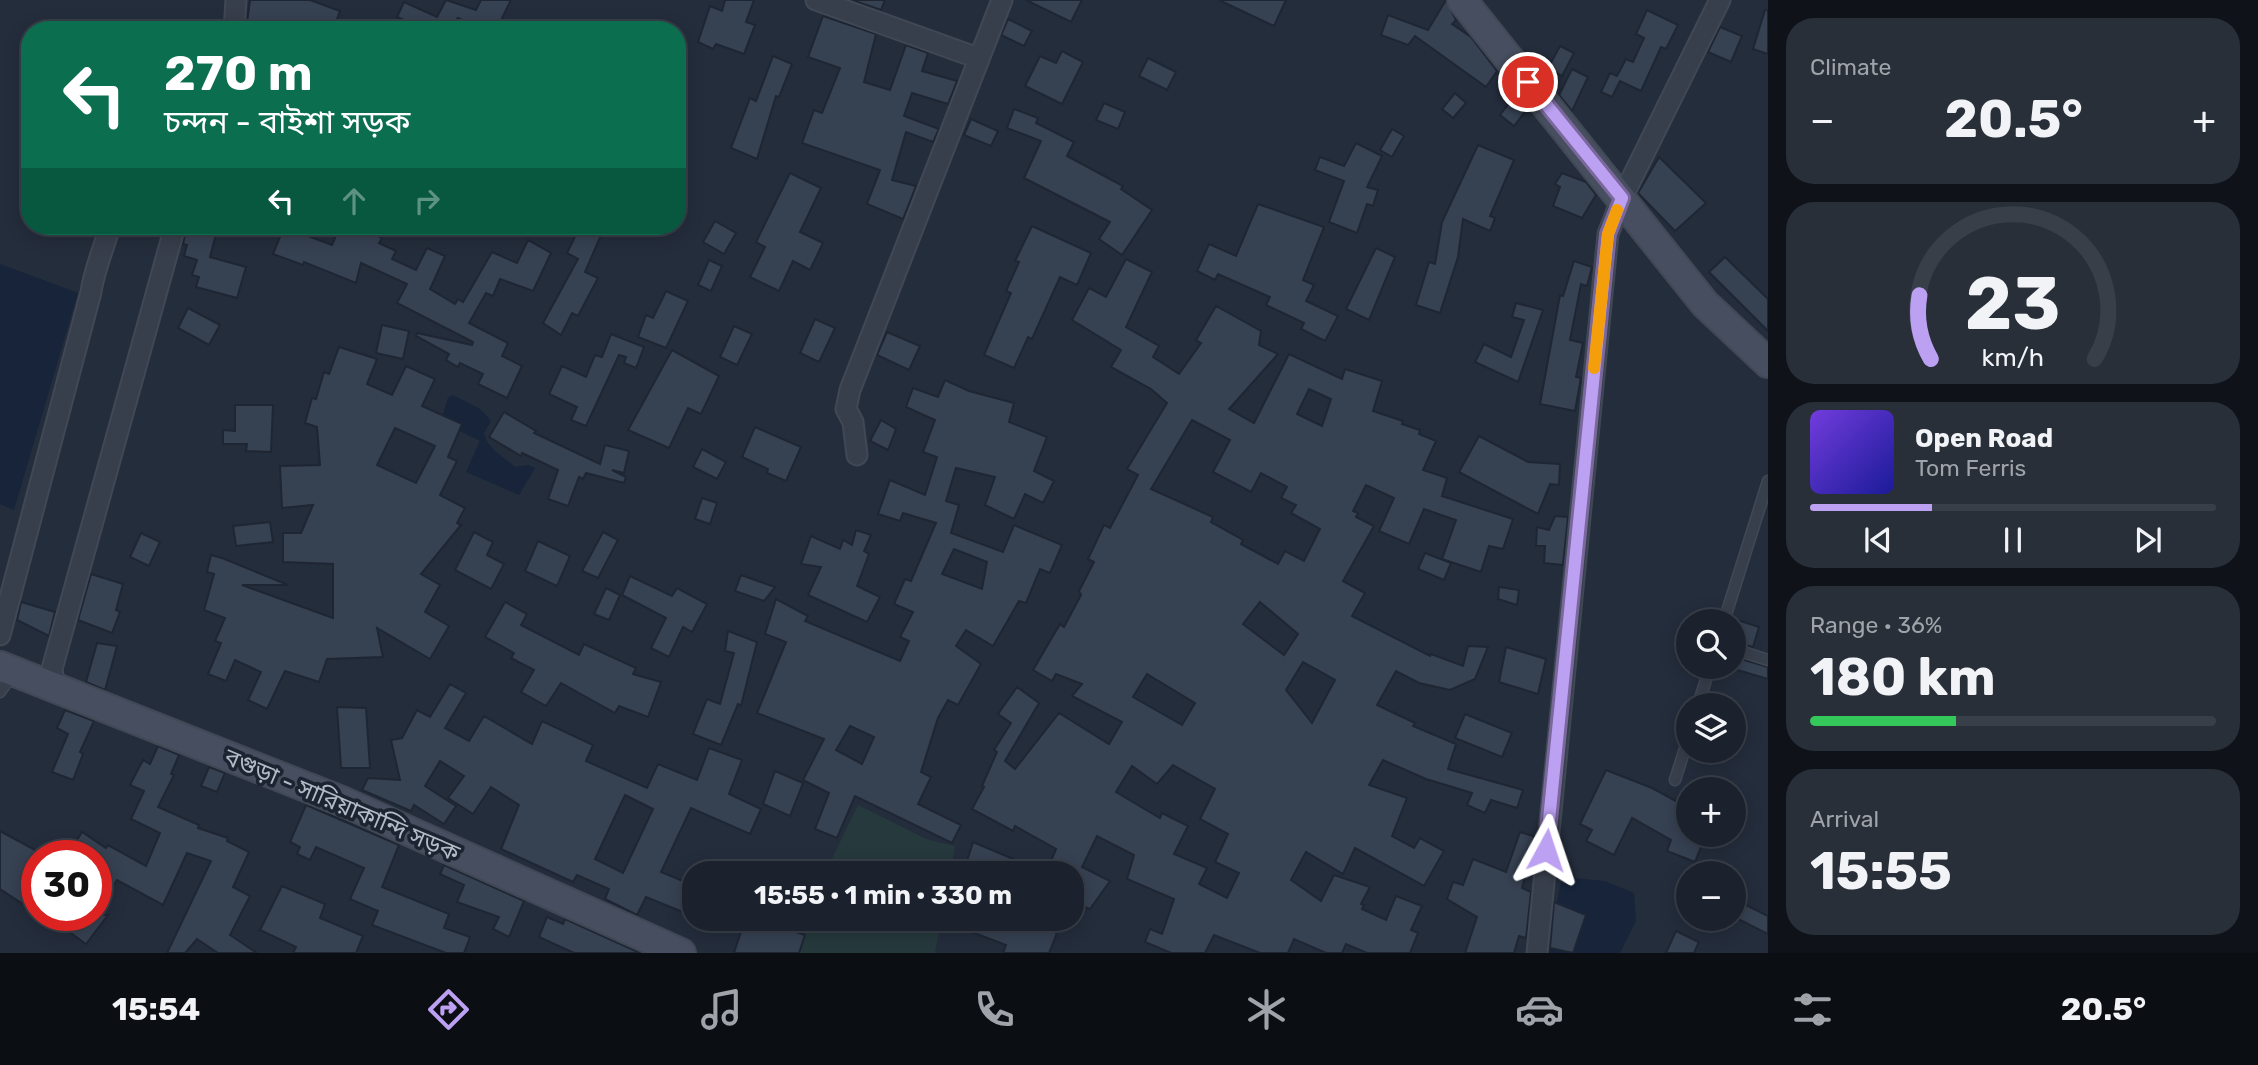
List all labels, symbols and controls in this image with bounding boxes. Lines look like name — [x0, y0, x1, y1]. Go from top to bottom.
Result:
text: 270 m — [164, 44, 313, 102]
icon: left — [49, 49, 140, 140]
pin — [1498, 52, 1558, 112]
text: Climate — [1810, 53, 1891, 81]
icon: arrive — [1509, 63, 1547, 101]
text: 20.5° — [1944, 88, 2083, 150]
text: − — [1810, 97, 1835, 143]
text: + — [2192, 97, 2216, 143]
text: চন্দন - বাইশা সড়ক — [164, 103, 410, 141]
icon: left — [262, 182, 300, 220]
icon: ahead — [335, 182, 373, 220]
icon: right — [408, 182, 446, 220]
text: 23 — [1965, 261, 2061, 347]
text: km/h — [1982, 343, 2044, 372]
text: Open Road — [1915, 423, 2053, 454]
text: Tom Ferris — [1915, 454, 2026, 482]
icon: previous — [1859, 521, 1897, 559]
icon: pause — [1994, 521, 2032, 559]
icon: next — [2129, 521, 2167, 559]
map controls — [1676, 609, 1746, 931]
button: search — [1676, 609, 1746, 679]
text: Range · 36% — [1810, 611, 1942, 639]
text: 180 km — [1810, 646, 1996, 708]
button: layers — [1676, 693, 1746, 763]
street label: বগুড়া - সারিয়াকান্দি সড়ক — [219, 742, 464, 867]
button: + — [1676, 777, 1746, 847]
text: Arrival — [1810, 805, 1879, 833]
position arrow — [1509, 813, 1583, 887]
speed limit sign: 30 — [21, 840, 112, 931]
text: 15:55 — [1810, 840, 1952, 902]
button: − — [1676, 861, 1746, 931]
text: 15:55 · 1 min · 330 m — [754, 880, 1012, 911]
icon: directions — [424, 985, 473, 1034]
icon: music — [697, 985, 746, 1034]
icon: phone — [970, 985, 1019, 1034]
icon: climate — [1242, 985, 1291, 1034]
icon: car — [1515, 985, 1564, 1034]
icon: filters — [1788, 985, 1837, 1034]
text: 15:54 — [112, 990, 200, 1028]
text: 20.5° — [2061, 990, 2146, 1028]

